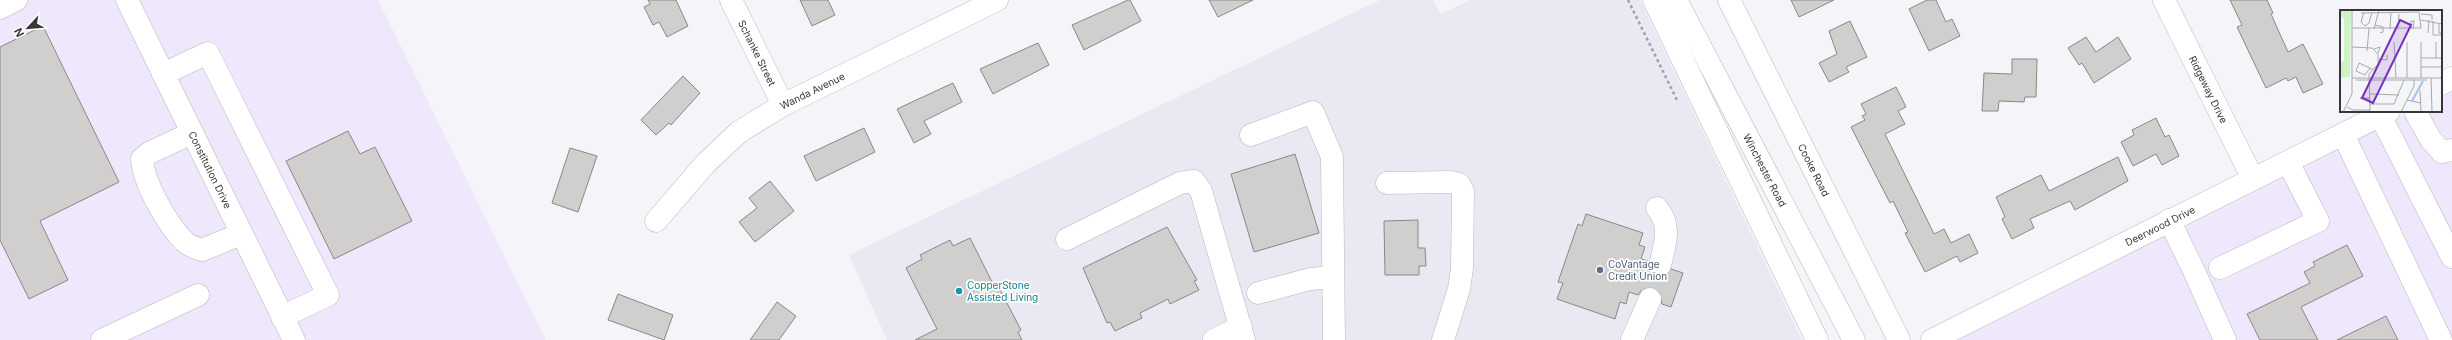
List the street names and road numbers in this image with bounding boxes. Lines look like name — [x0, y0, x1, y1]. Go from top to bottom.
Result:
street label: Schanke Street — [736, 18, 779, 88]
street label: Ridgeway Drive — [2187, 54, 2230, 125]
street label: Wanda Avenue — [778, 70, 847, 112]
street label: Constitution Drive — [186, 129, 234, 210]
street label: Winchester Road — [1741, 132, 1789, 209]
street label: Cooke Road — [1796, 142, 1832, 198]
street label: Deerwood Drive — [2123, 203, 2197, 248]

